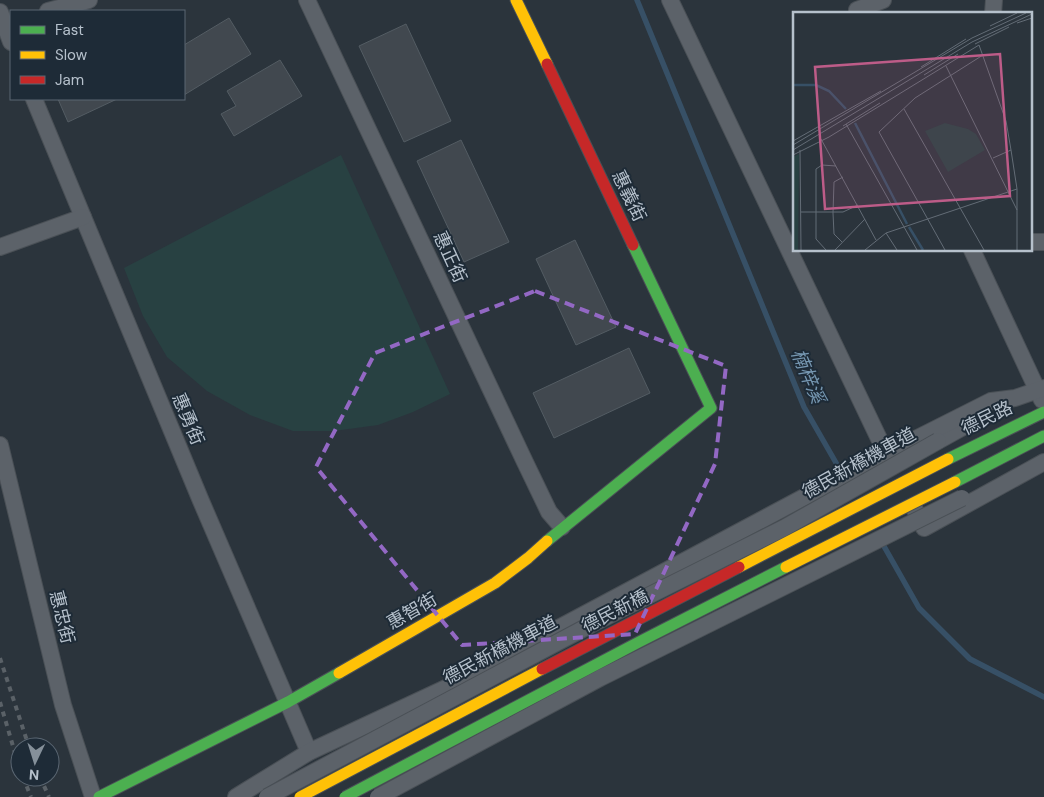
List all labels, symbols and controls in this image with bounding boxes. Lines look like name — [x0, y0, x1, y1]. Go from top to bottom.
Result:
legend — [10, 10, 185, 100]
inset map — [793, 12, 1032, 251]
text: Fast — [55, 20, 84, 40]
text: Slow — [55, 45, 88, 65]
text: Jam — [55, 70, 84, 90]
street label: 惠義街 — [606, 166, 652, 226]
street label: 惠正街 — [428, 227, 472, 287]
water label: 楠梓溪 — [785, 345, 832, 410]
street label: 惠勇街 — [166, 389, 210, 449]
street label: 德民路 — [957, 395, 1017, 441]
street label: 德民新橋機車道 — [798, 422, 920, 504]
street label: 德民新橋 — [577, 584, 653, 638]
street label: 惠智街 — [383, 587, 441, 635]
street label: 惠忠街 — [44, 588, 80, 646]
street label: 德民新橋機車道 — [439, 610, 561, 690]
north arrow — [10, 737, 60, 787]
text: N — [28, 766, 40, 784]

